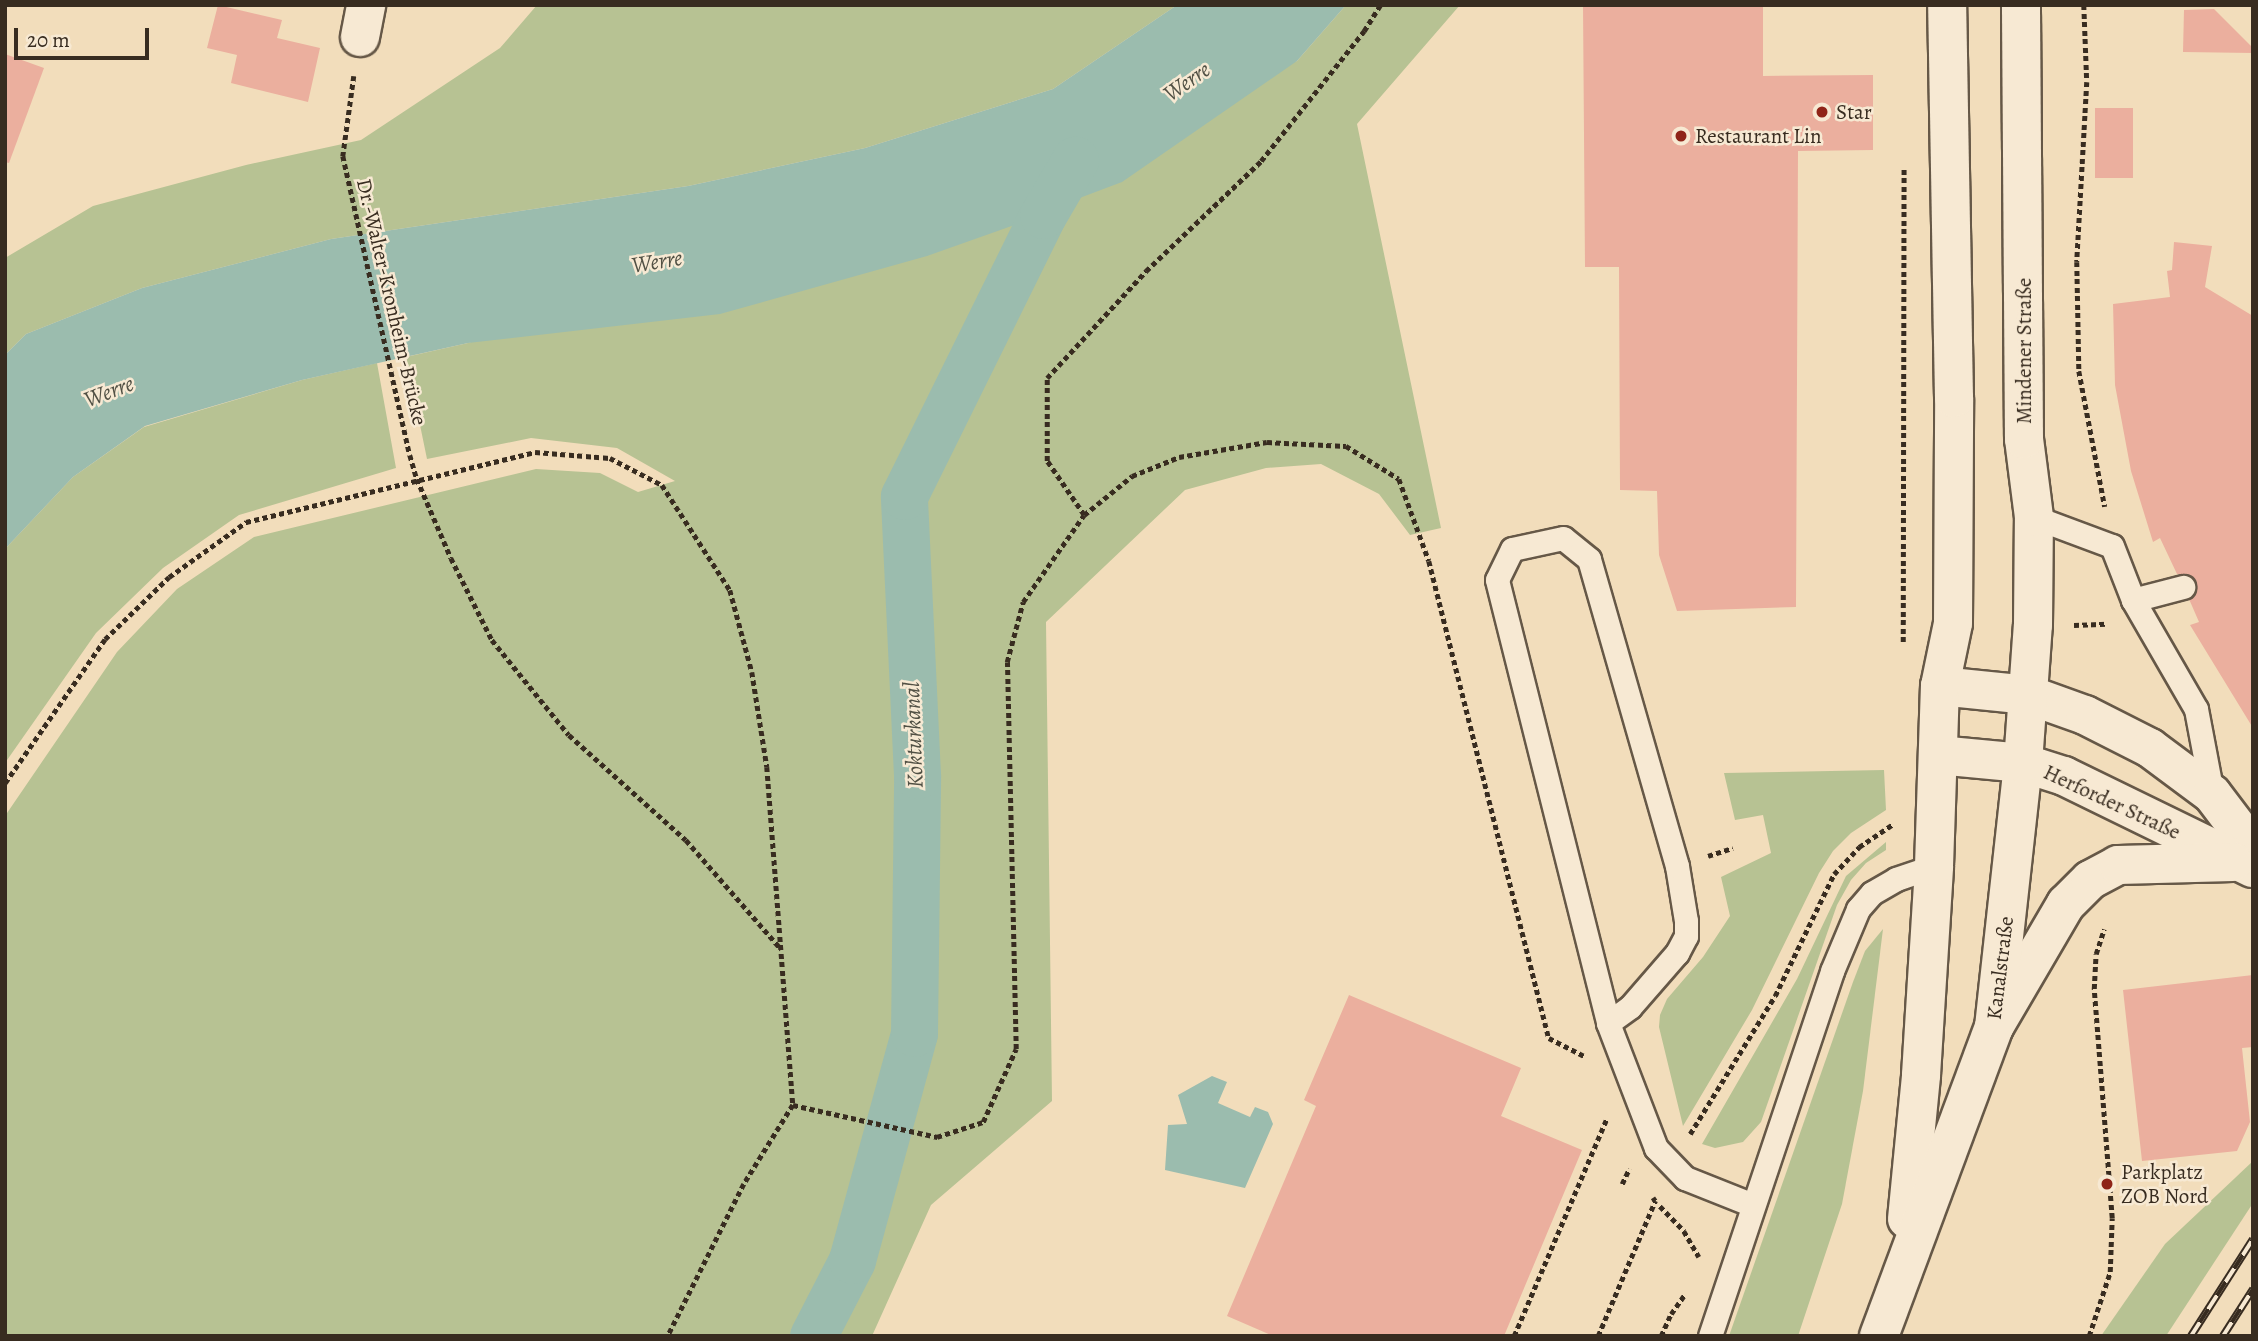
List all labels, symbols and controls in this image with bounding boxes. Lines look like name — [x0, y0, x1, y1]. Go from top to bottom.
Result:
scale bar — [18, 14, 152, 58]
text: 20 m — [27, 26, 70, 54]
water label: Werre — [1158, 56, 1216, 108]
place label: Star — [1836, 99, 1872, 125]
marker: Star — [1814, 104, 1830, 120]
place label: Restaurant Lin — [1695, 123, 1821, 149]
marker: Restaurant Lin — [1673, 128, 1689, 144]
street label: Dr.-Walter-Kronheim-Brücke — [351, 176, 433, 428]
water label: Werre — [630, 244, 684, 280]
street label: Mindener Straße — [2011, 278, 2037, 424]
water label: Werre — [80, 370, 138, 414]
water label: Kokturkanal — [898, 681, 930, 789]
street label: Herforder Straße — [2040, 759, 2184, 845]
street label: Kanalstraße — [1981, 915, 2019, 1021]
place label: Parkplatz ZOB Nord — [2121, 1159, 2208, 1209]
marker: Parkplatz ZOB Nord — [2099, 1176, 2115, 1192]

